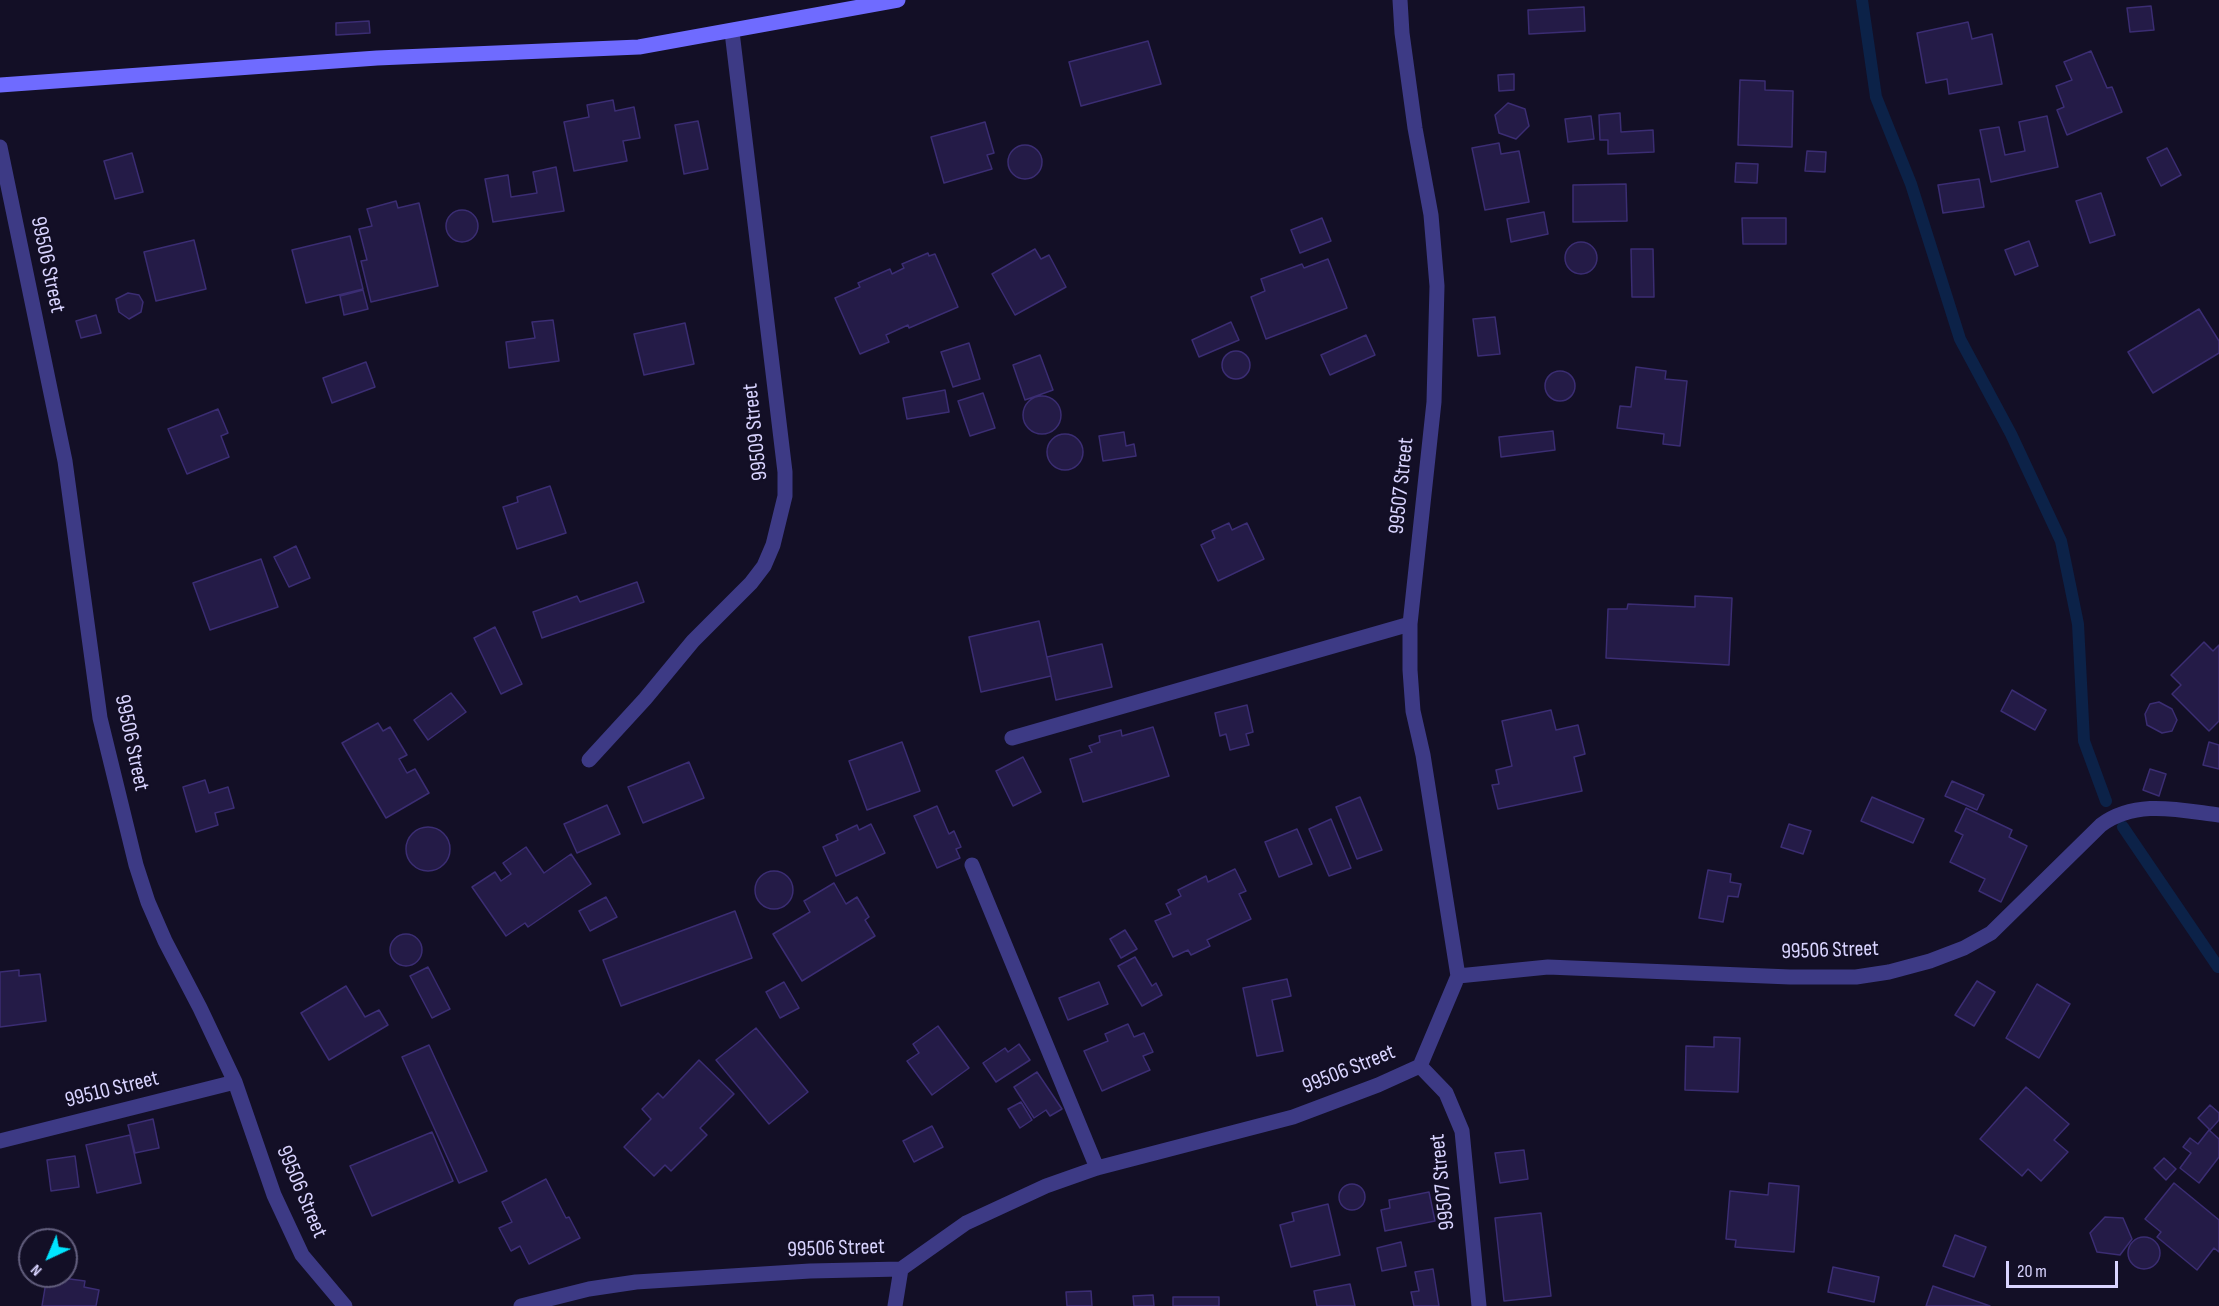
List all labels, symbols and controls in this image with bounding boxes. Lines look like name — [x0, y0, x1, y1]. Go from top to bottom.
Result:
street label: 99506 Street — [24, 214, 70, 316]
street label: 99509 Street — [738, 382, 774, 482]
street label: 99507 Street — [1384, 436, 1420, 536]
street label: 99506 Street — [108, 692, 154, 794]
street label: 99506 Street — [1781, 936, 1879, 966]
street label: 99506 Street — [1299, 1039, 1399, 1101]
street label: 99510 Street — [62, 1066, 162, 1114]
street label: 99507 Street — [1425, 1132, 1461, 1232]
street label: 99506 Street — [270, 1142, 332, 1242]
north arrow — [18, 1228, 78, 1288]
street label: 99506 Street — [787, 1234, 885, 1264]
scale bar — [2009, 1249, 2122, 1287]
text: N — [27, 1260, 46, 1280]
text: 20 m — [2017, 1261, 2047, 1282]

